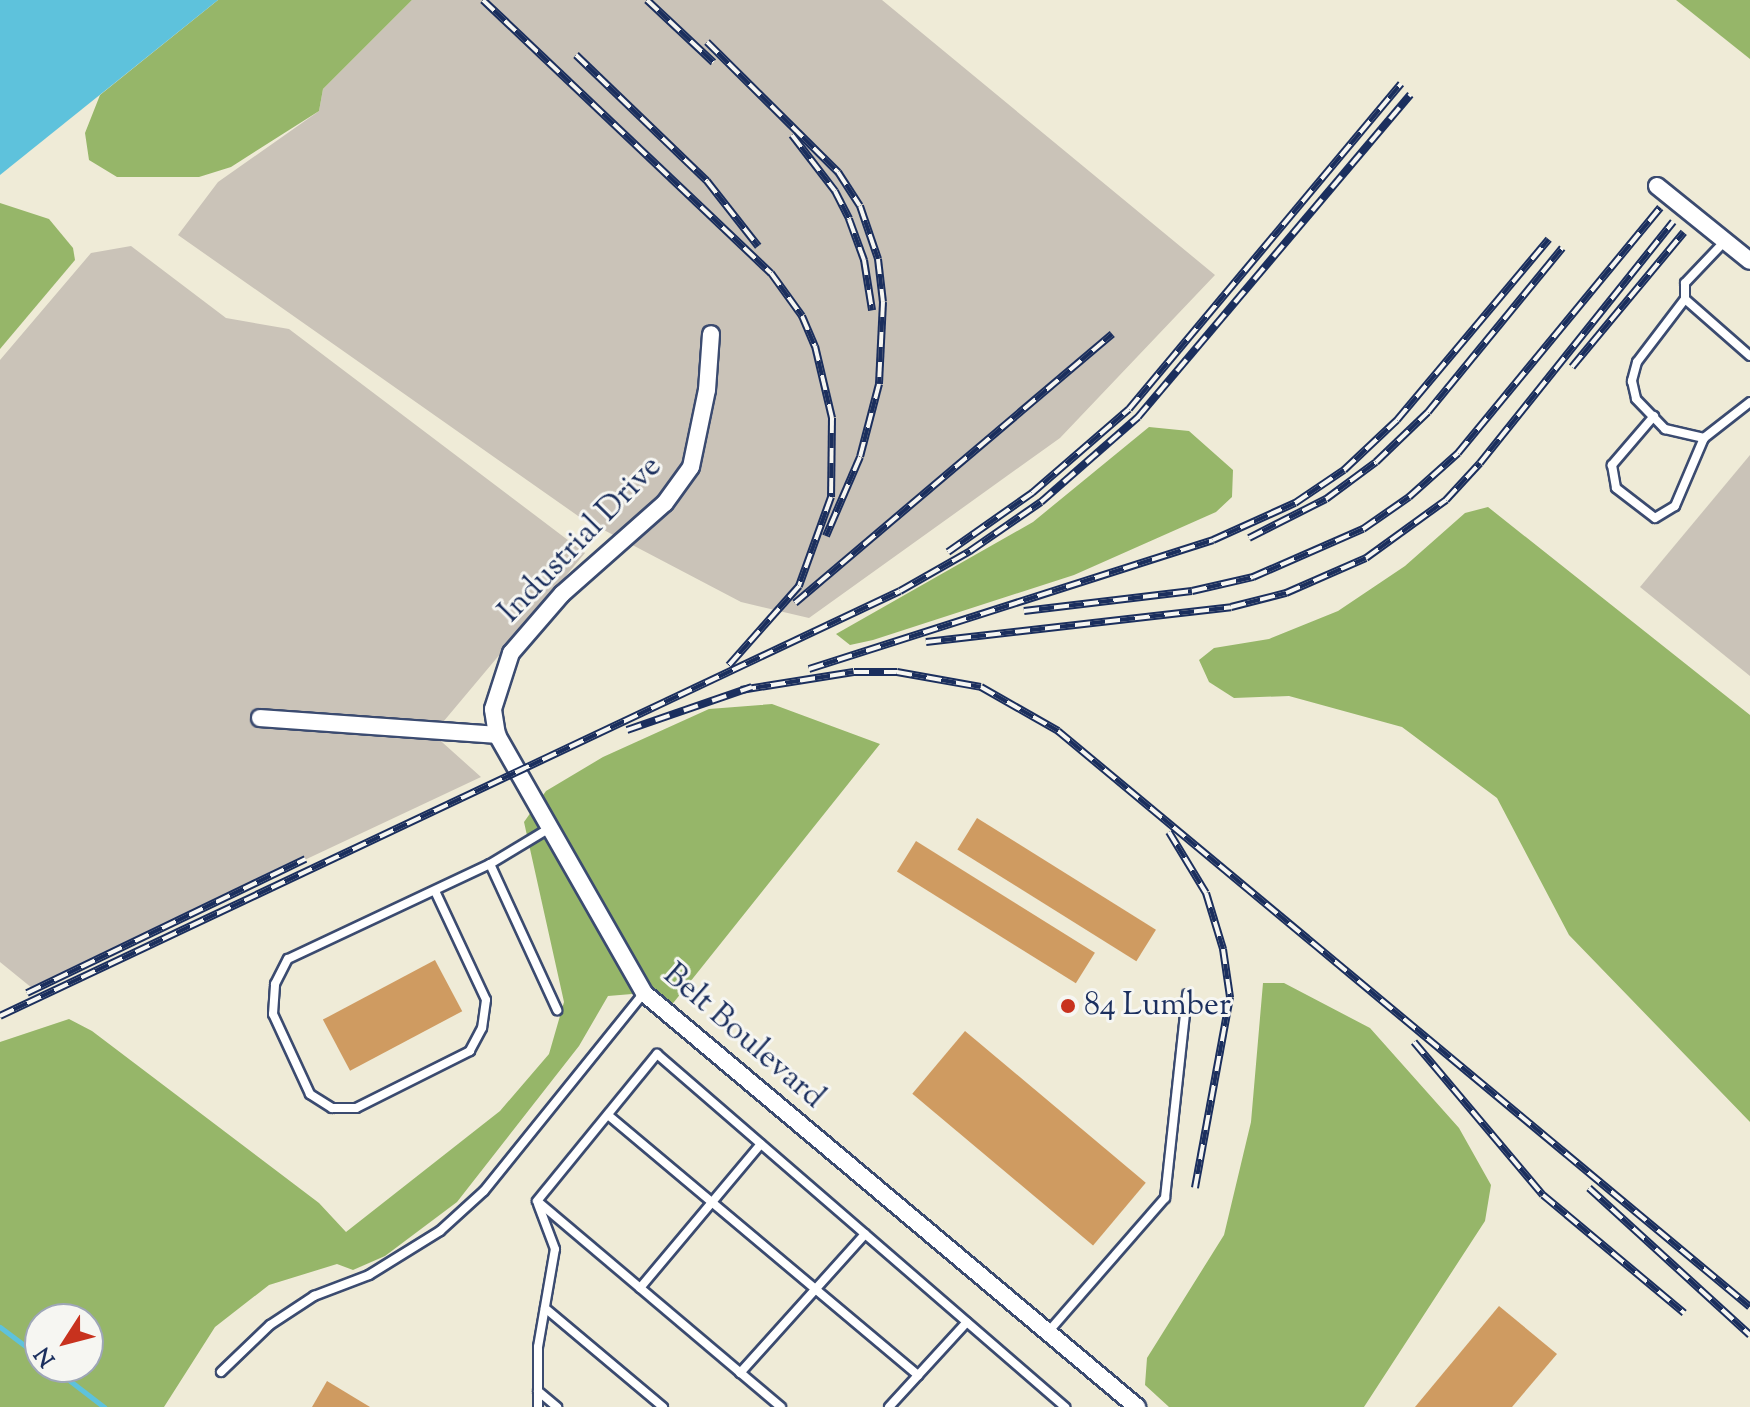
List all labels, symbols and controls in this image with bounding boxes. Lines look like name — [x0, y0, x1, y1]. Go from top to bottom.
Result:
street label: Industrial Drive — [492, 448, 670, 632]
street label: Belt Boulevard — [654, 956, 832, 1118]
place label: 84 Lumber — [1084, 987, 1231, 1025]
marker: 84 Lumber — [1059, 997, 1077, 1015]
north arrow — [24, 1303, 104, 1383]
text: N — [28, 1339, 64, 1372]

